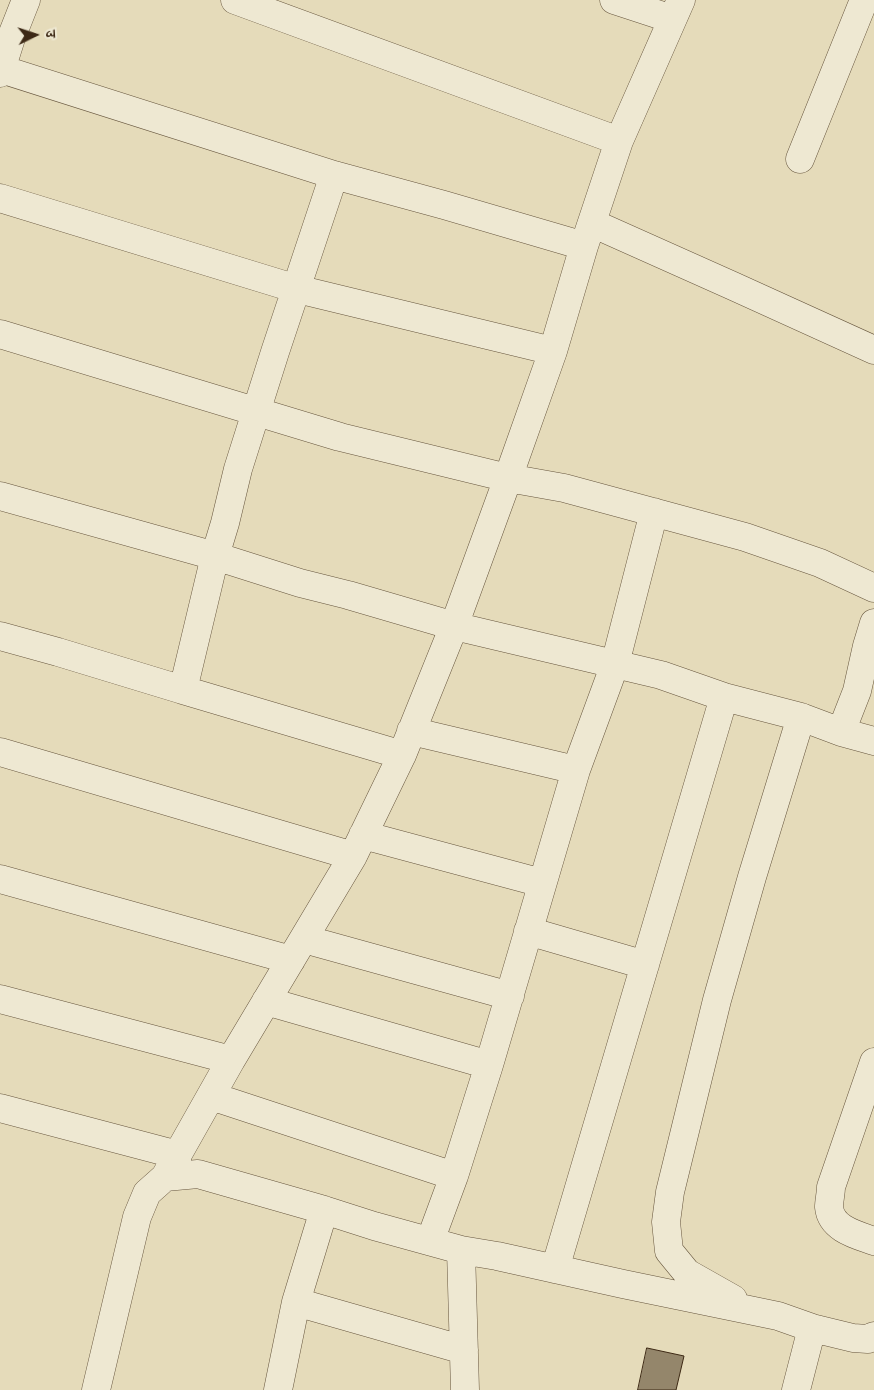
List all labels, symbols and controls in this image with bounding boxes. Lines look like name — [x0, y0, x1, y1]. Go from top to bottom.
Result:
north arrow — [10, 10, 60, 60]
text: उ — [41, 30, 59, 38]

